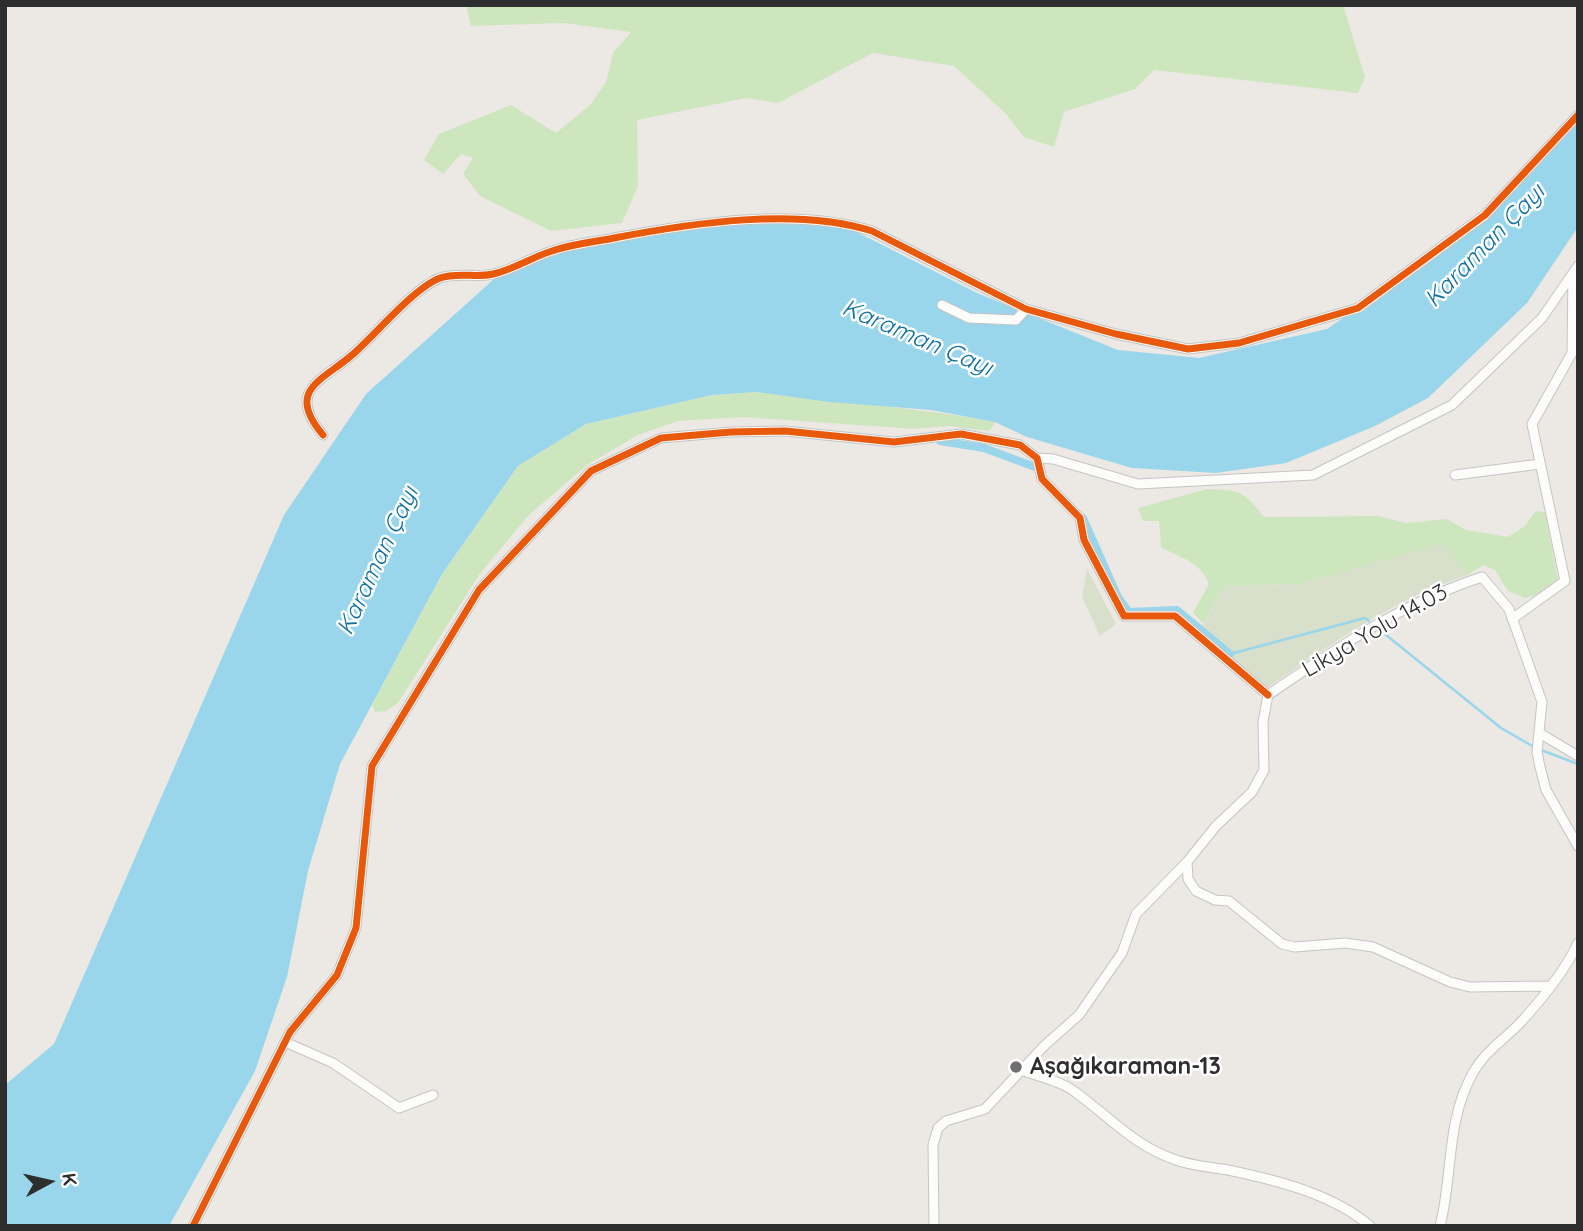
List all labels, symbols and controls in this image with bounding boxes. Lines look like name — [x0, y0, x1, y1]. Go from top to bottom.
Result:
water label: Karaman Çayı — [1419, 178, 1551, 314]
water label: Karaman Çayı — [838, 293, 996, 383]
water label: Karaman Çayı — [331, 482, 425, 640]
street label: Likya Yolu 14.03 — [1297, 578, 1453, 684]
place label: Aşağıkaraman-13 — [1030, 1053, 1221, 1081]
marker: Aşağıkaraman-13 — [1008, 1059, 1024, 1075]
north arrow — [14, 1147, 84, 1217]
text: K — [57, 1171, 83, 1187]

